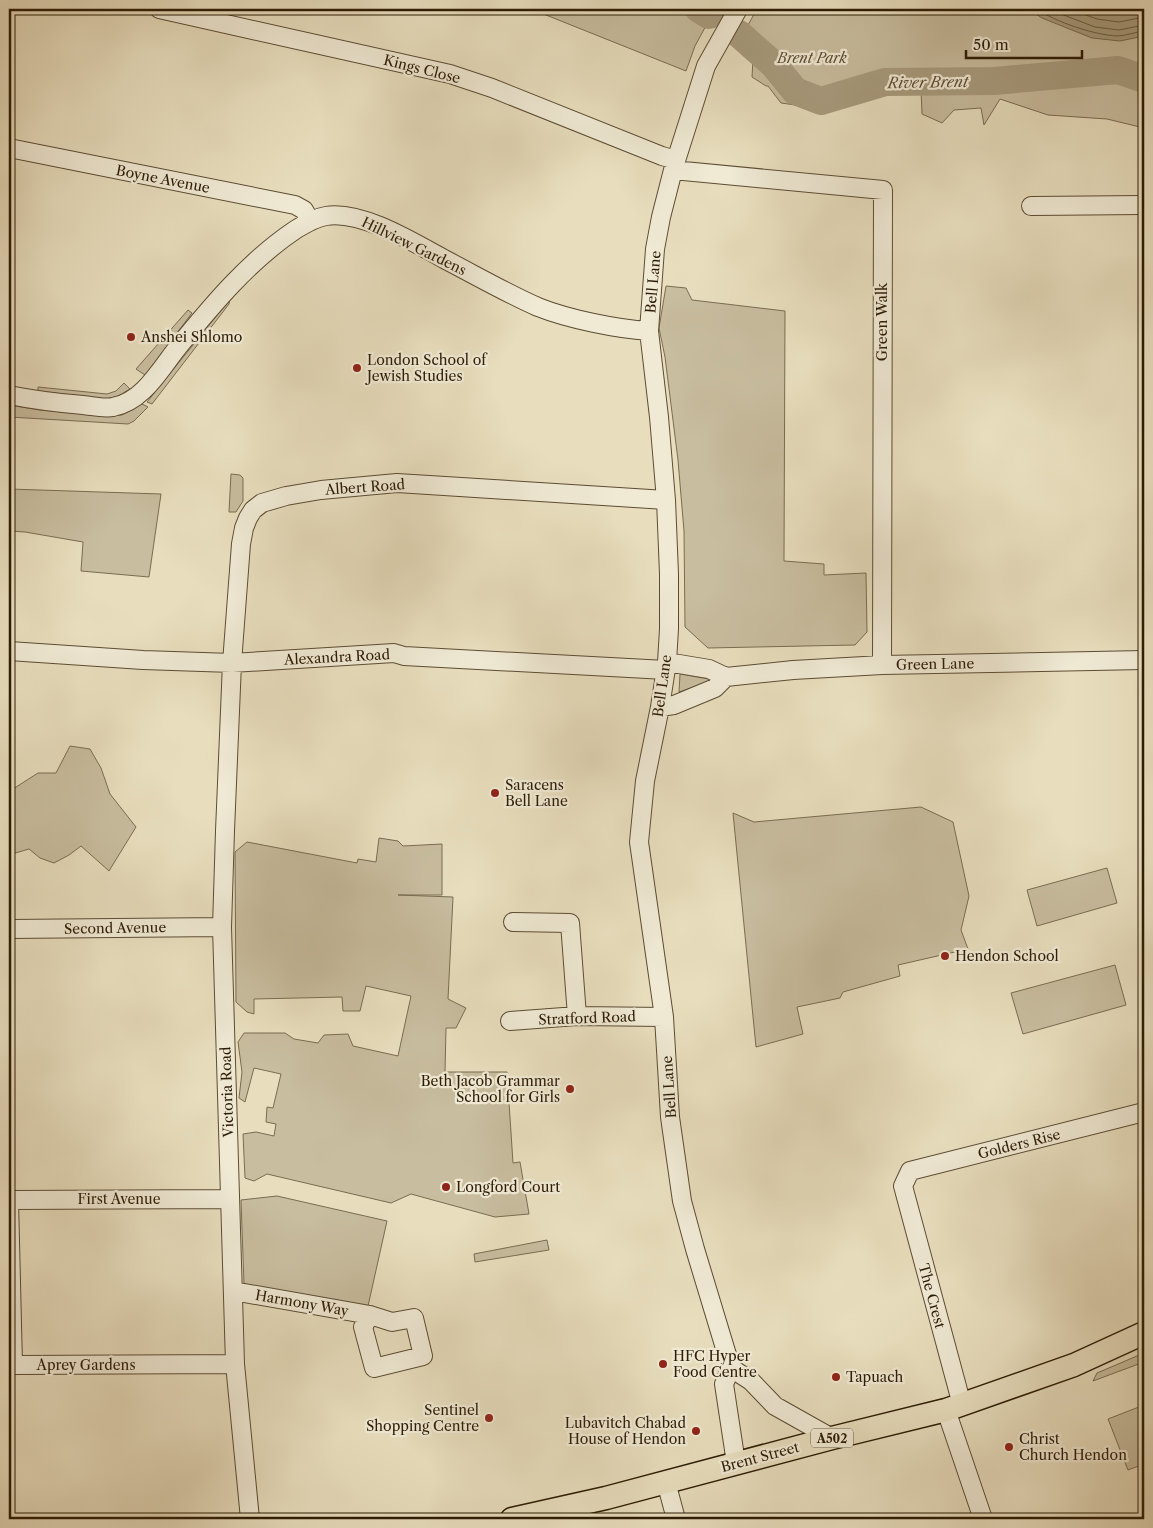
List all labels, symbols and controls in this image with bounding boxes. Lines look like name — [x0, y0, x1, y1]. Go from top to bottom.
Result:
scale bar — [966, 28, 1082, 60]
text: 50 m — [973, 35, 1009, 54]
park label: Brent Park — [776, 49, 847, 67]
street label: Kings Close — [382, 51, 462, 87]
water label: River Brent — [887, 72, 969, 92]
street label: Boyne Avenue — [115, 161, 212, 197]
street label: Hillview Gardens — [359, 213, 469, 279]
street label: Bell Lane — [641, 250, 665, 314]
street label: Green Walk — [873, 282, 891, 361]
place label: Anshei Shlomo — [140, 328, 242, 346]
marker: Anshei Shlomo — [125, 331, 137, 343]
place label: London School of Jewish Studies — [365, 351, 488, 385]
marker: London School of Jewish Studies — [351, 362, 363, 374]
street label: Albert Road — [323, 475, 406, 499]
street label: Alexandra Road — [283, 645, 391, 669]
street label: Bell Lane — [649, 653, 675, 718]
street label: Green Lane — [896, 654, 974, 674]
place label: Saracens Bell Lane — [505, 776, 568, 810]
marker: Saracens Bell Lane — [489, 787, 501, 799]
street label: Second Avenue — [64, 918, 166, 938]
place label: Hendon School — [955, 947, 1059, 965]
marker: Hendon School — [939, 950, 951, 962]
street label: Stratford Road — [538, 1007, 637, 1029]
street label: Victoria Road — [216, 1046, 238, 1139]
street label: Bell Lane — [658, 1055, 680, 1119]
place label: Beth Jacob Grammar School for Girls — [421, 1072, 560, 1106]
marker: Beth Jacob Grammar School for Girls — [564, 1083, 576, 1095]
street label: Golders Rise — [976, 1125, 1062, 1163]
place label: Longford Court — [456, 1178, 560, 1196]
marker: Longford Court — [440, 1181, 452, 1193]
street label: First Avenue — [77, 1190, 161, 1208]
street label: The Crest — [915, 1262, 949, 1330]
street label: Harmony Way — [254, 1286, 350, 1320]
place label: HFC Hyper Food Centre — [673, 1347, 757, 1381]
street label: Aprey Gardens — [36, 1356, 135, 1374]
marker: HFC Hyper Food Centre — [657, 1358, 669, 1370]
place label: Tapuach — [846, 1368, 904, 1386]
marker: Tapuach — [830, 1371, 842, 1383]
place label: Sentinel Shopping Centre — [366, 1401, 479, 1435]
marker: Sentinel Shopping Centre — [483, 1412, 495, 1424]
place label: Lubavitch Chabad House of Hendon — [565, 1414, 686, 1448]
marker: Lubavitch Chabad House of Hendon — [690, 1425, 702, 1437]
road number: A502 — [811, 1429, 853, 1448]
place label: Christ Church Hendon — [1019, 1430, 1127, 1464]
street label: Brent Street — [719, 1438, 801, 1476]
marker: Christ Church Hendon — [1003, 1441, 1015, 1453]

